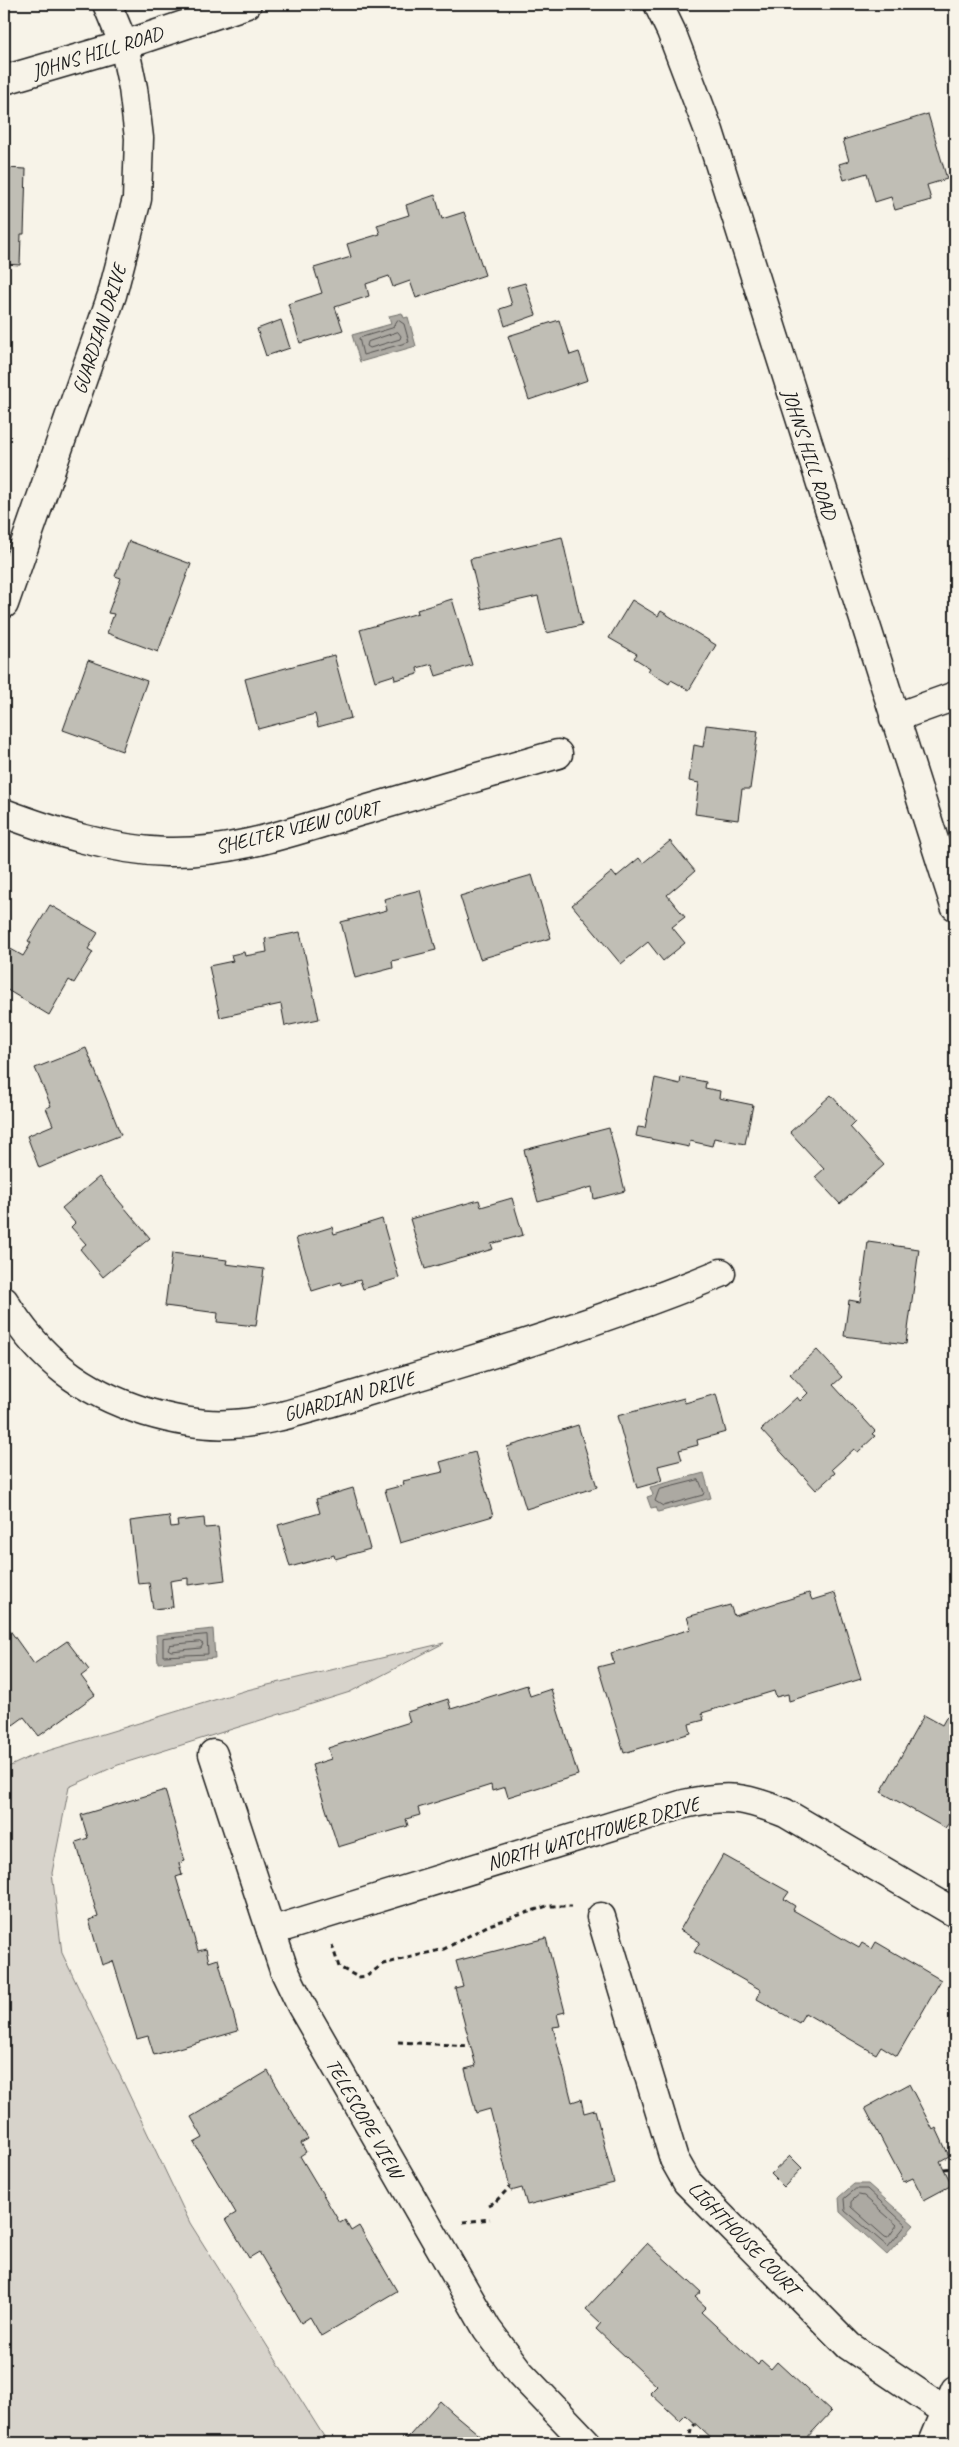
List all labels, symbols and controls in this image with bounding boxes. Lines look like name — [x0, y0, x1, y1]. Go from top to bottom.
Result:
street label: JOHNS HILL ROAD — [28, 20, 168, 84]
street label: GUARDIAN DRIVE — [67, 258, 133, 397]
street label: JOHNS HILL ROAD — [776, 385, 843, 525]
street label: SHELTER VIEW COURT — [213, 794, 385, 860]
street label: GUARDIAN DRIVE — [281, 1365, 420, 1427]
street label: NORTH WATCHTOWER DRIVE — [484, 1790, 705, 1876]
street label: TELESCOPE VIEW — [320, 2054, 411, 2186]
street label: LIGHTHOUSE COURT — [683, 2176, 808, 2304]

